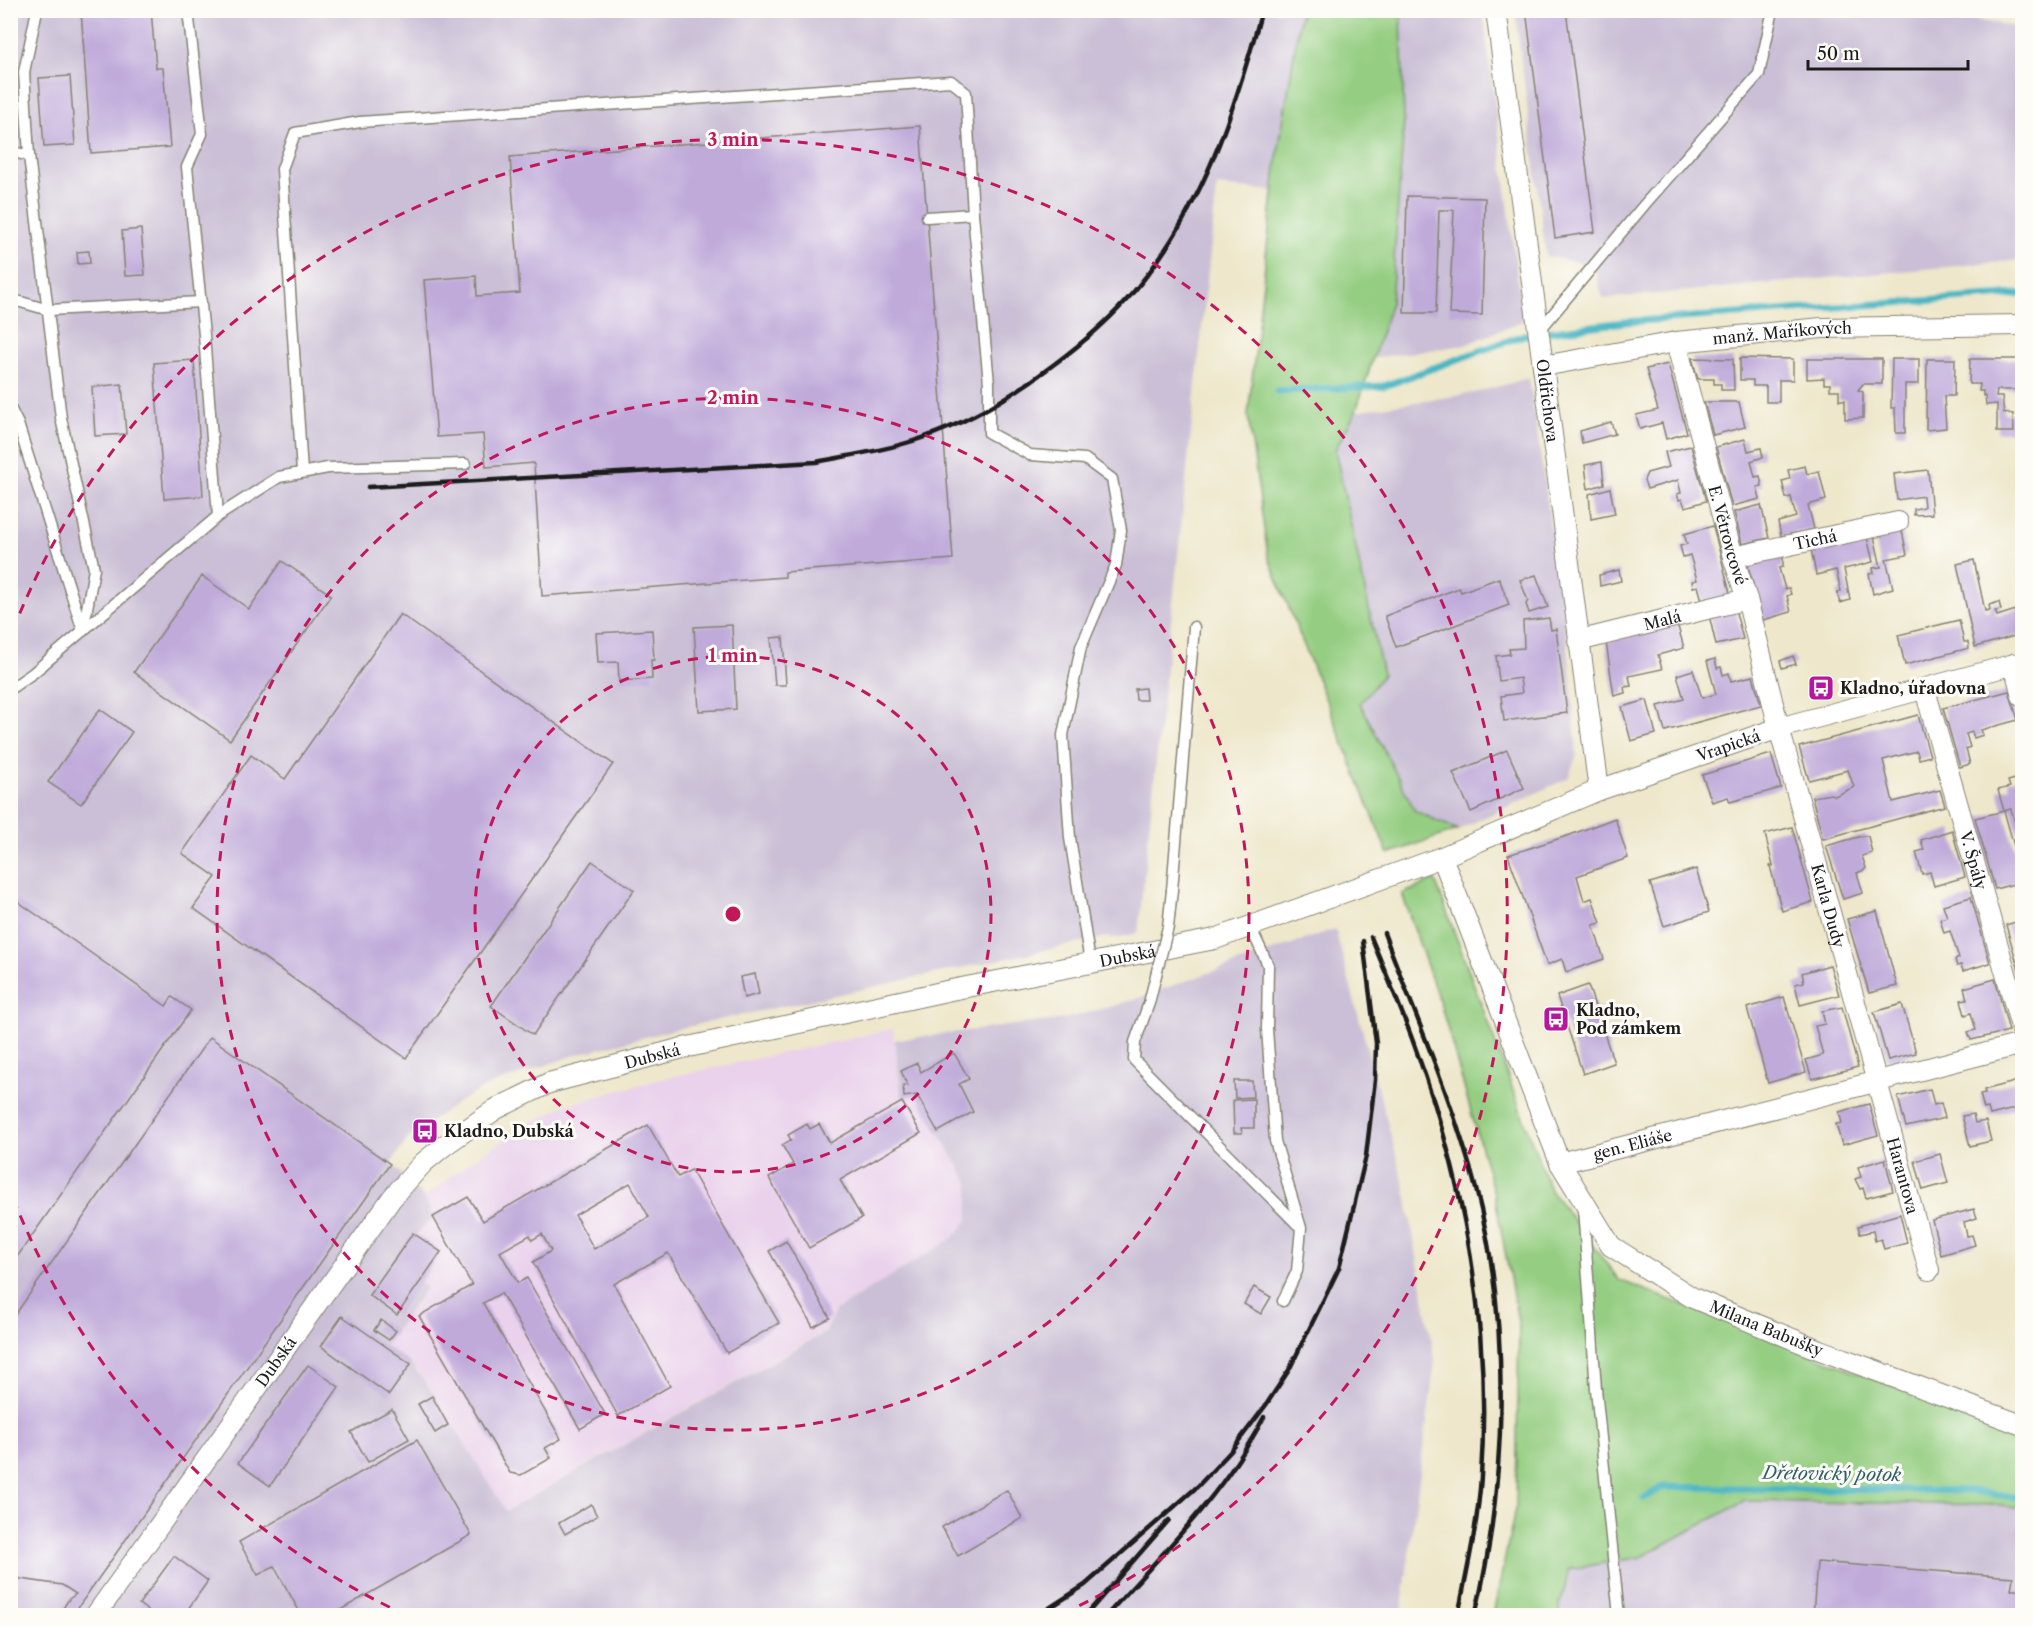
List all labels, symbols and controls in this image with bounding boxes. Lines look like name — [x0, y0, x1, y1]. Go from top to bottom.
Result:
scale bar — [1808, 33, 1968, 71]
text: 50 m — [1817, 43, 1860, 65]
text: 3 min — [707, 129, 759, 151]
street label: manž. Maříkových — [1712, 318, 1852, 348]
street label: Oldřichova — [1532, 358, 1563, 444]
text: 2 min — [707, 387, 760, 409]
street label: E. Větrovcové — [1704, 483, 1752, 588]
street label: Tichá — [1792, 525, 1839, 554]
street label: Malá — [1642, 606, 1684, 634]
text: 1 min — [708, 645, 758, 667]
bus stop icon: Kladno, úřadovna — [1806, 673, 1836, 703]
place label: Kladno, úřadovna — [1840, 678, 1987, 698]
street label: Vrapická — [1693, 725, 1763, 766]
street label: V. Špály — [1955, 828, 1992, 893]
street label: Karla Dudy — [1807, 861, 1850, 951]
centre of rings — [723, 904, 743, 924]
street label: Dubská — [1098, 941, 1158, 971]
place label: Kladno, Pod zámkem — [1576, 1000, 1681, 1038]
bus stop icon: Kladno, Pod zámkem — [1541, 1004, 1571, 1034]
street label: Dubská — [622, 1039, 683, 1073]
bus stop icon: Kladno, Dubská — [410, 1116, 440, 1146]
place label: Kladno, Dubská — [444, 1121, 575, 1141]
street label: gen. Eliáše — [1591, 1125, 1674, 1164]
street label: Harantova — [1883, 1135, 1923, 1217]
street label: Milana Babušky — [1707, 1296, 1827, 1361]
street label: Dubská — [251, 1332, 301, 1391]
water label: Dřetovický potok — [1760, 1462, 1902, 1486]

